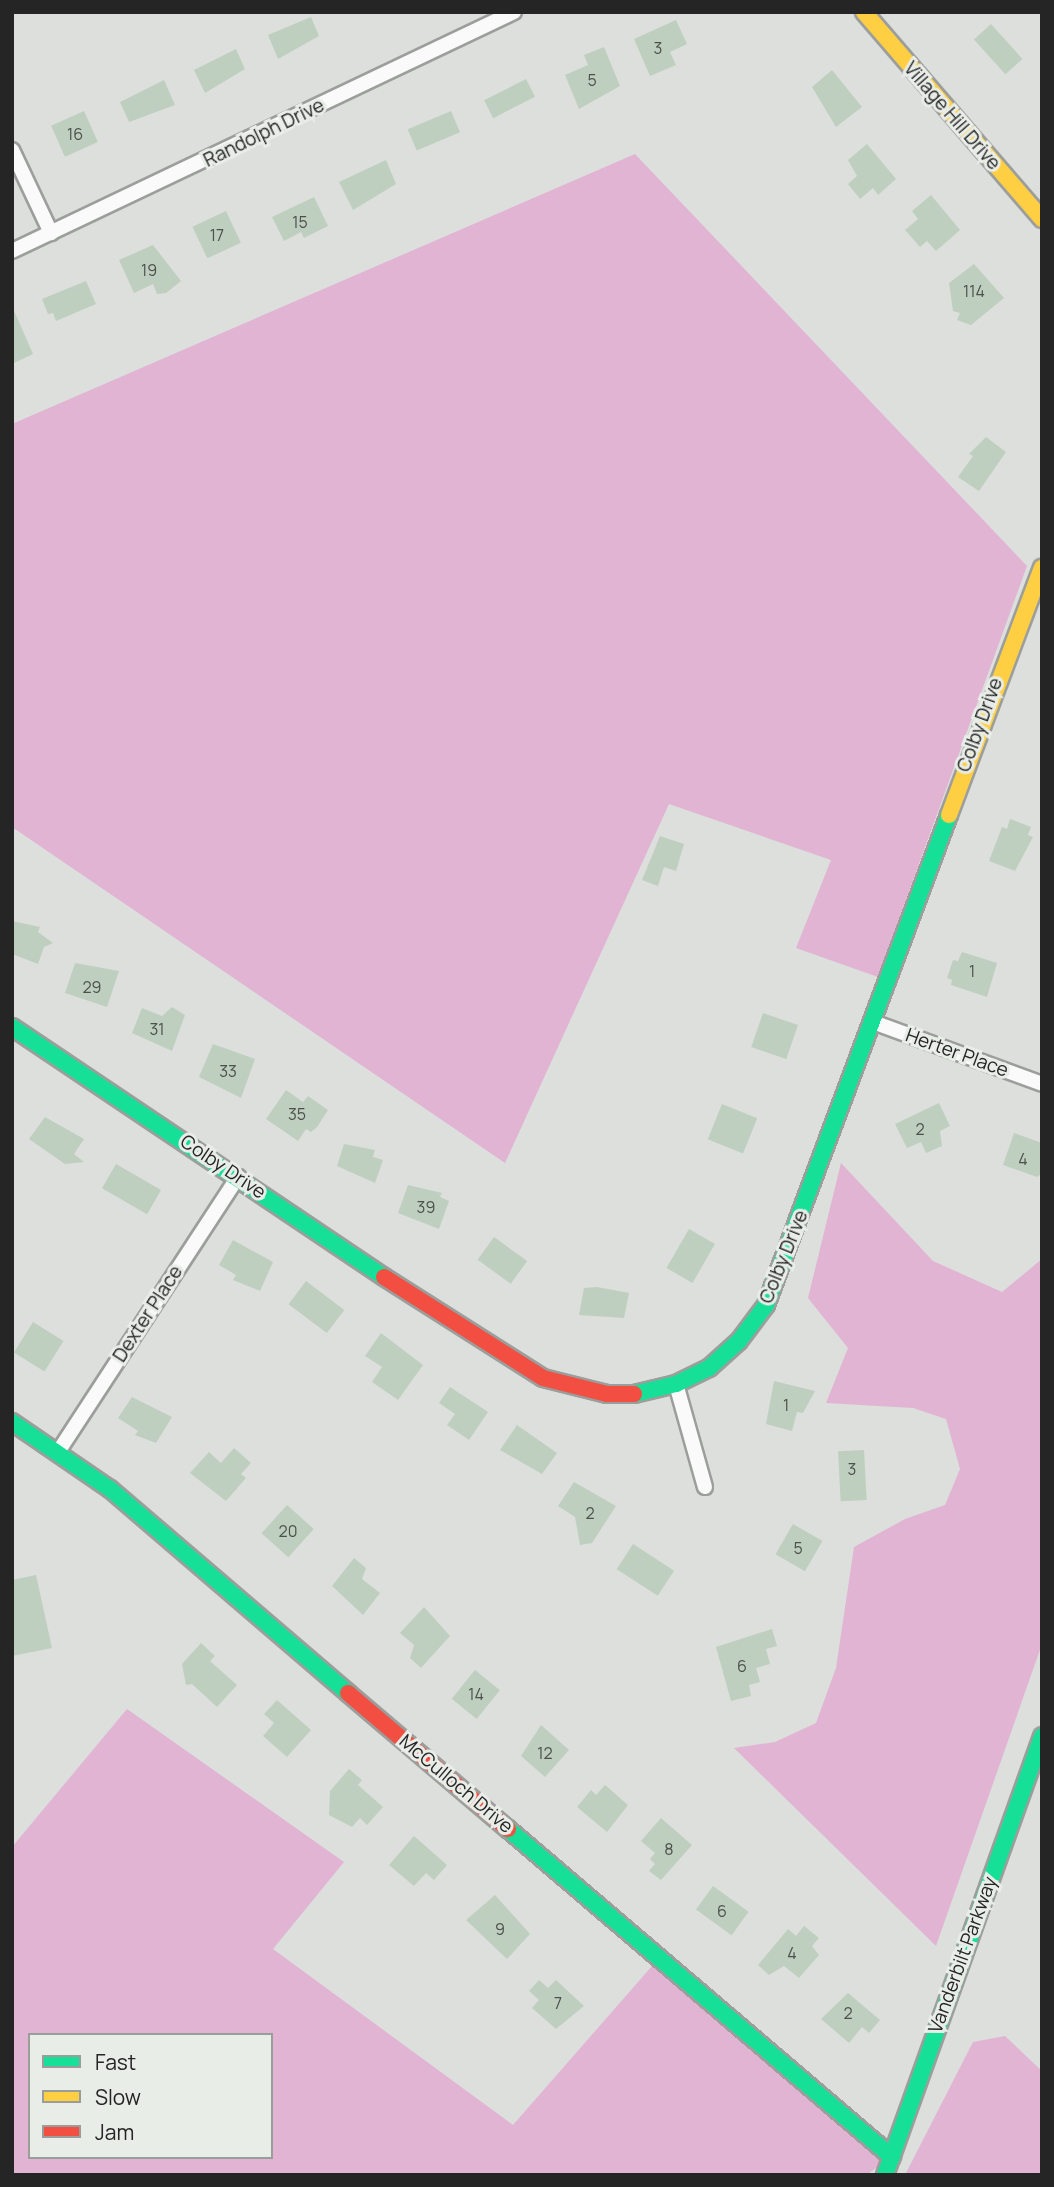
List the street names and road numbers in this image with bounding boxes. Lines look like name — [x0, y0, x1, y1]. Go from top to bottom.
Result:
street label: Village Hill Drive — [899, 57, 1005, 175]
street label: Randolph Drive — [200, 94, 328, 172]
street label: Colby Drive — [952, 675, 1008, 775]
street label: Herter Place — [902, 1024, 1012, 1082]
street label: Colby Drive — [176, 1130, 270, 1204]
street label: Colby Drive — [755, 1207, 813, 1307]
street label: Dexter Place — [108, 1262, 188, 1366]
street label: McCulloch Drive — [394, 1730, 518, 1838]
street label: Vanderbilt Parkway — [924, 1874, 1002, 2036]

